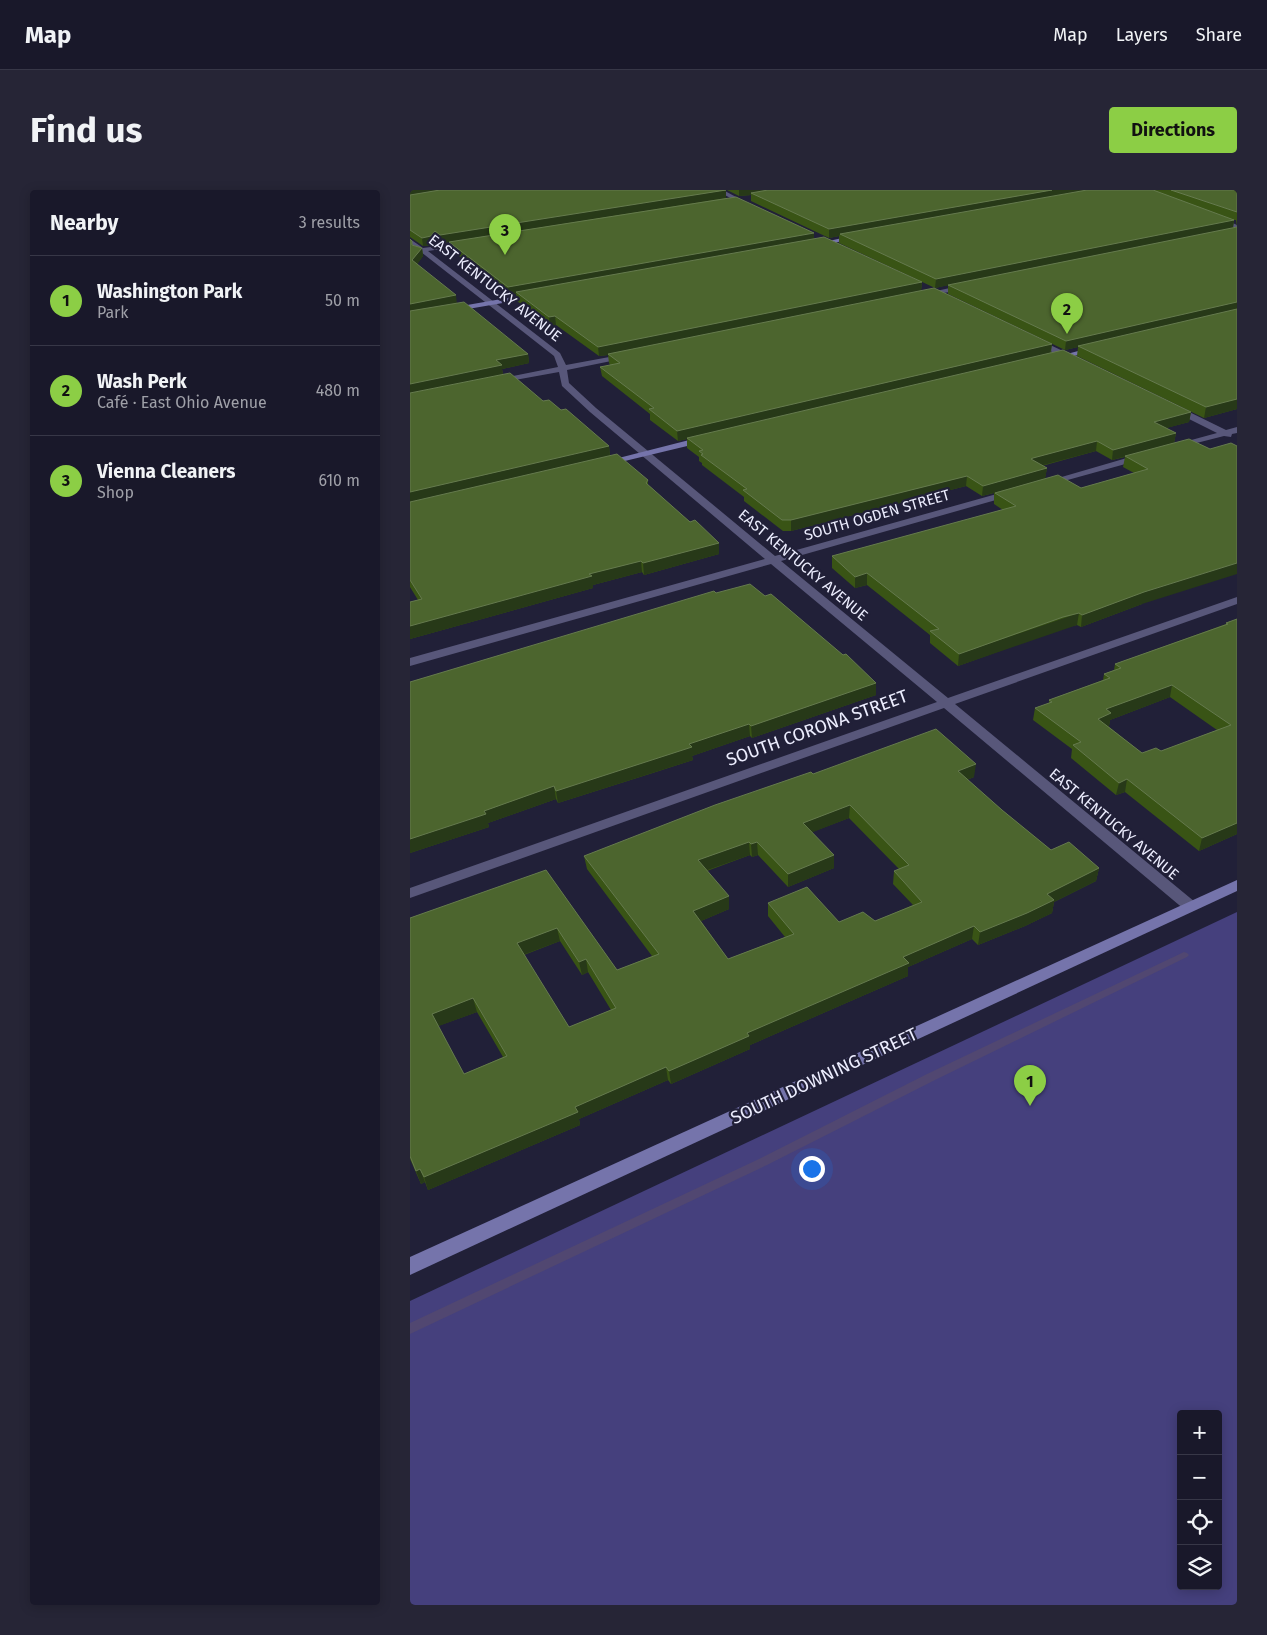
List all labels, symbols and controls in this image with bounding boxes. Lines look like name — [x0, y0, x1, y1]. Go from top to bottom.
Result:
text: Map — [25, 21, 71, 49]
text: Map — [1053, 24, 1088, 46]
text: Layers — [1116, 24, 1168, 46]
text: Share — [1196, 24, 1242, 46]
button: Directions — [1109, 107, 1237, 153]
text: Find us — [30, 109, 142, 151]
text: Nearby — [50, 210, 118, 236]
text: 3 results — [299, 213, 360, 232]
pin: 3 — [489, 214, 521, 255]
street label: EAST KENTUCKY AVENUE — [425, 231, 565, 345]
text: Washington Park — [97, 280, 242, 303]
text: 1 — [62, 291, 70, 310]
text: 50 m — [325, 291, 360, 310]
pin: 2 — [1051, 293, 1083, 334]
text: Park — [97, 303, 129, 322]
text: Wash Perk — [97, 370, 187, 393]
text: 2 — [62, 381, 70, 400]
text: 480 m — [316, 381, 360, 400]
text: Café · East Ohio Avenue — [97, 393, 267, 412]
text: Vienna Cleaners — [97, 460, 236, 483]
text: 3 — [62, 471, 70, 490]
text: 610 m — [318, 471, 360, 490]
text: Shop — [97, 483, 134, 502]
street label: SOUTH OGDEN STREET — [802, 486, 952, 544]
street label: EAST KENTUCKY AVENUE — [735, 506, 871, 624]
street label: SOUTH CORONA STREET — [723, 685, 911, 771]
street label: EAST KENTUCKY AVENUE — [1046, 765, 1182, 883]
street label: SOUTH DOWNING STREET — [727, 1023, 922, 1129]
pin: 1 — [1014, 1065, 1046, 1106]
your location — [799, 1156, 825, 1182]
map controls — [1177, 1410, 1222, 1590]
button: + — [1177, 1410, 1222, 1455]
button: − — [1177, 1455, 1222, 1500]
button: locate — [1177, 1500, 1222, 1545]
button: layers — [1177, 1545, 1222, 1590]

